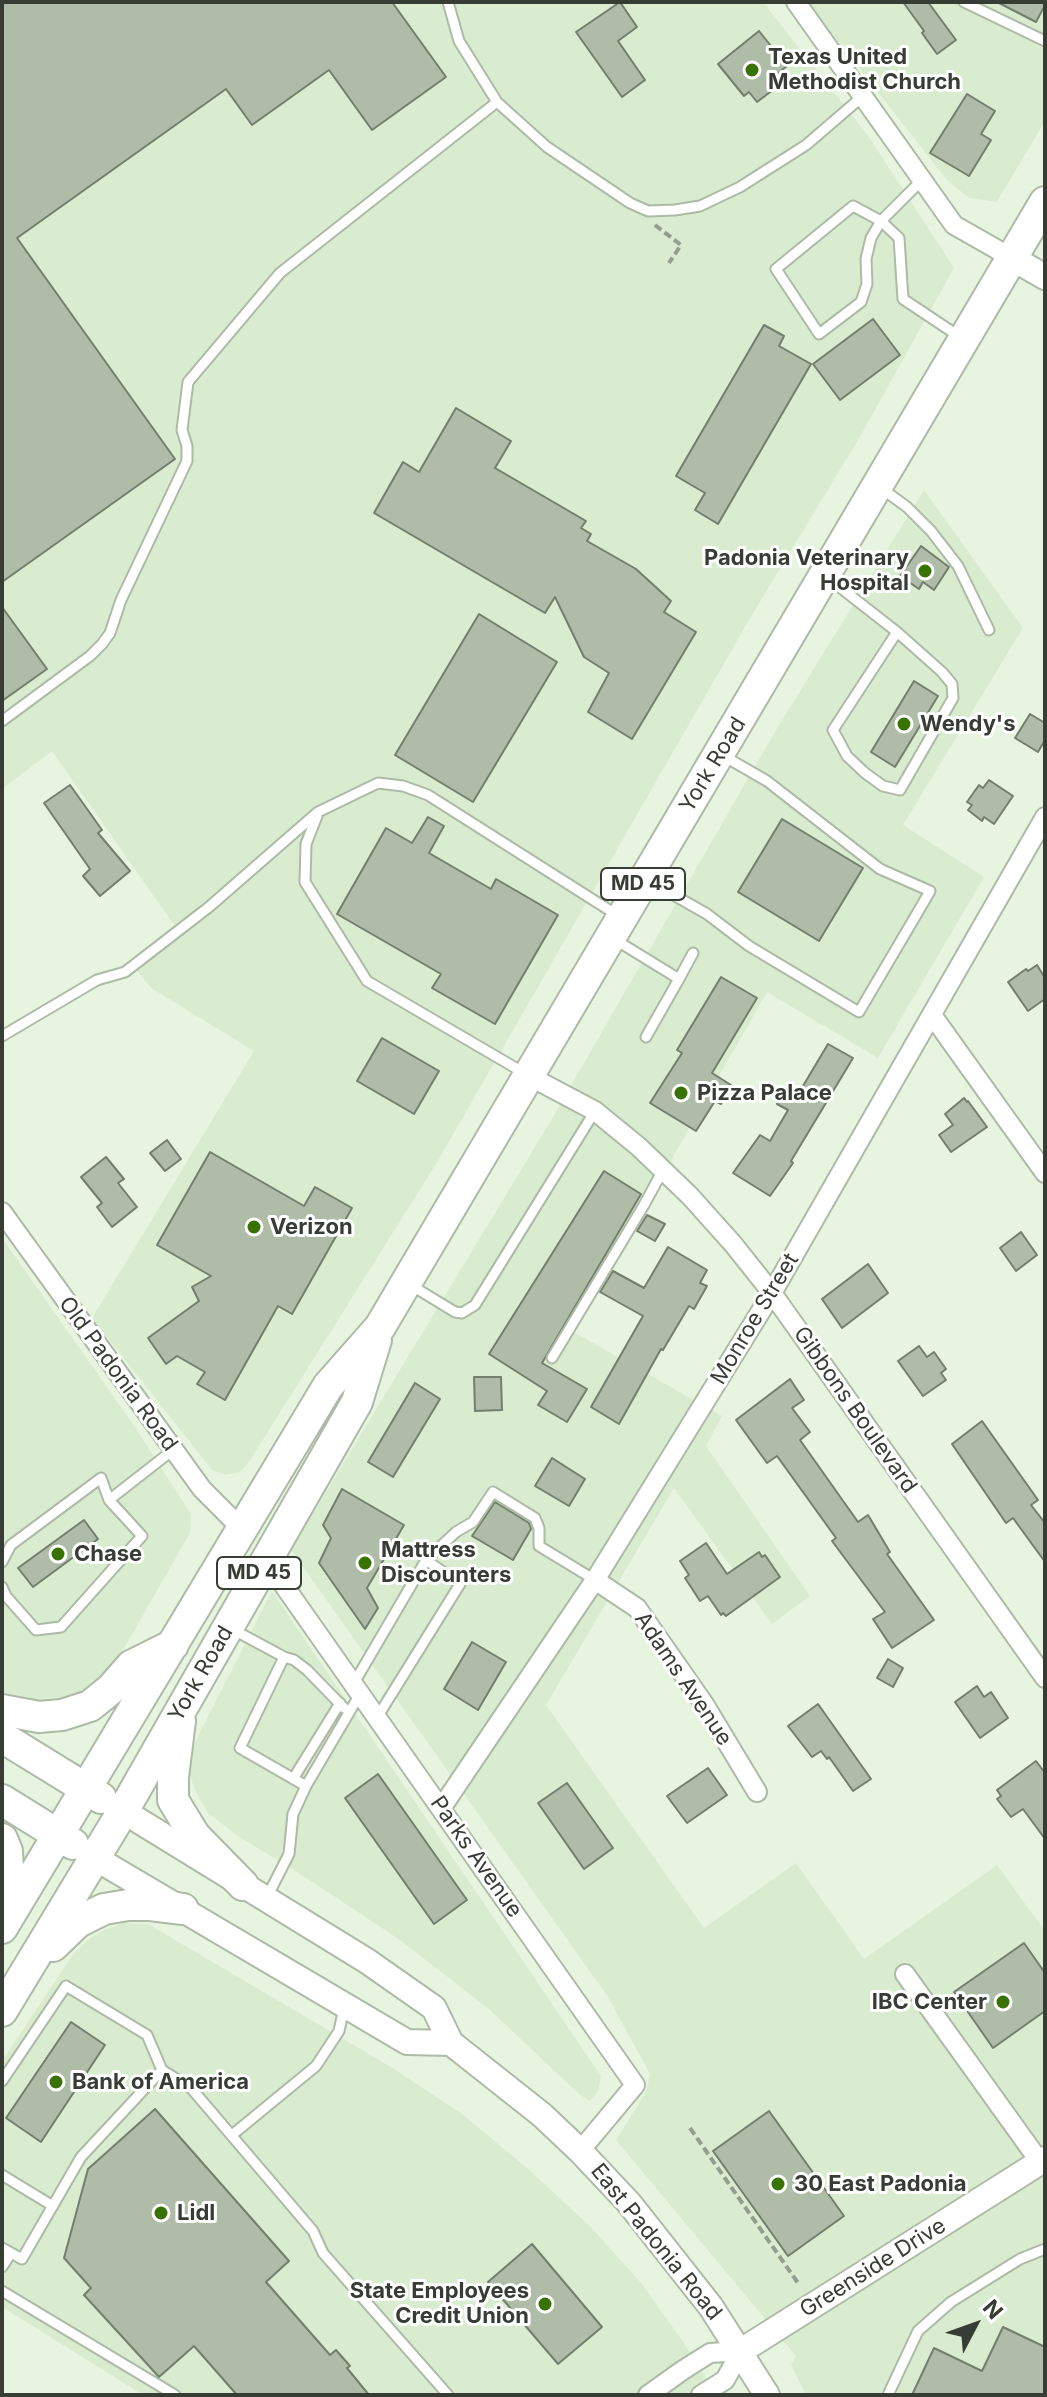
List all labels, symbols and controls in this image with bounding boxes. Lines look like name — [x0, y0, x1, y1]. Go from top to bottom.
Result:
place label: Texas United Methodist Church — [768, 44, 961, 96]
marker: Texas United Methodist Church — [743, 61, 761, 79]
place label: Padonia Veterinary Hospital — [704, 545, 909, 596]
marker: Padonia Veterinary Hospital — [916, 562, 934, 580]
place label: Wendy's — [920, 711, 1015, 737]
street label: York Road — [674, 713, 752, 817]
marker: Wendy's — [895, 715, 913, 733]
road number: MD 45 — [601, 868, 685, 900]
place label: Pizza Palace — [697, 1080, 832, 1106]
marker: Pizza Palace — [672, 1084, 690, 1102]
place label: Verizon — [270, 1214, 353, 1240]
marker: Verizon — [245, 1218, 263, 1236]
street label: Monroe Street — [706, 1249, 804, 1389]
street label: Old Padonia Road — [53, 1291, 183, 1457]
street label: Gibbons Boulevard — [788, 1322, 922, 1498]
place label: Mattress Discounters — [381, 1537, 511, 1588]
place label: Chase — [74, 1541, 142, 1567]
marker: Chase — [49, 1545, 67, 1563]
marker: Mattress Discounters — [356, 1554, 374, 1572]
road number: MD 45 — [217, 1557, 301, 1589]
street label: Adams Avenue — [629, 1607, 737, 1751]
street label: York Road — [163, 1621, 239, 1727]
street label: Parks Avenue — [424, 1791, 528, 1923]
place label: IBC Center — [872, 1989, 987, 2015]
marker: IBC Center — [994, 1993, 1012, 2011]
place label: Bank of America — [72, 2069, 249, 2095]
marker: Bank of America — [47, 2073, 65, 2091]
street label: East Padonia Road — [585, 2158, 727, 2326]
place label: 30 East Padonia — [794, 2171, 967, 2197]
marker: 30 East Padonia — [769, 2175, 787, 2193]
place label: Lidl — [177, 2200, 215, 2226]
marker: Lidl — [152, 2204, 170, 2222]
street label: Greenside Drive — [795, 2213, 951, 2323]
place label: State Employees Credit Union — [350, 2278, 529, 2330]
north arrow — [935, 2285, 1015, 2365]
text: N — [978, 2294, 1008, 2324]
marker: State Employees Credit Union — [536, 2295, 554, 2313]

